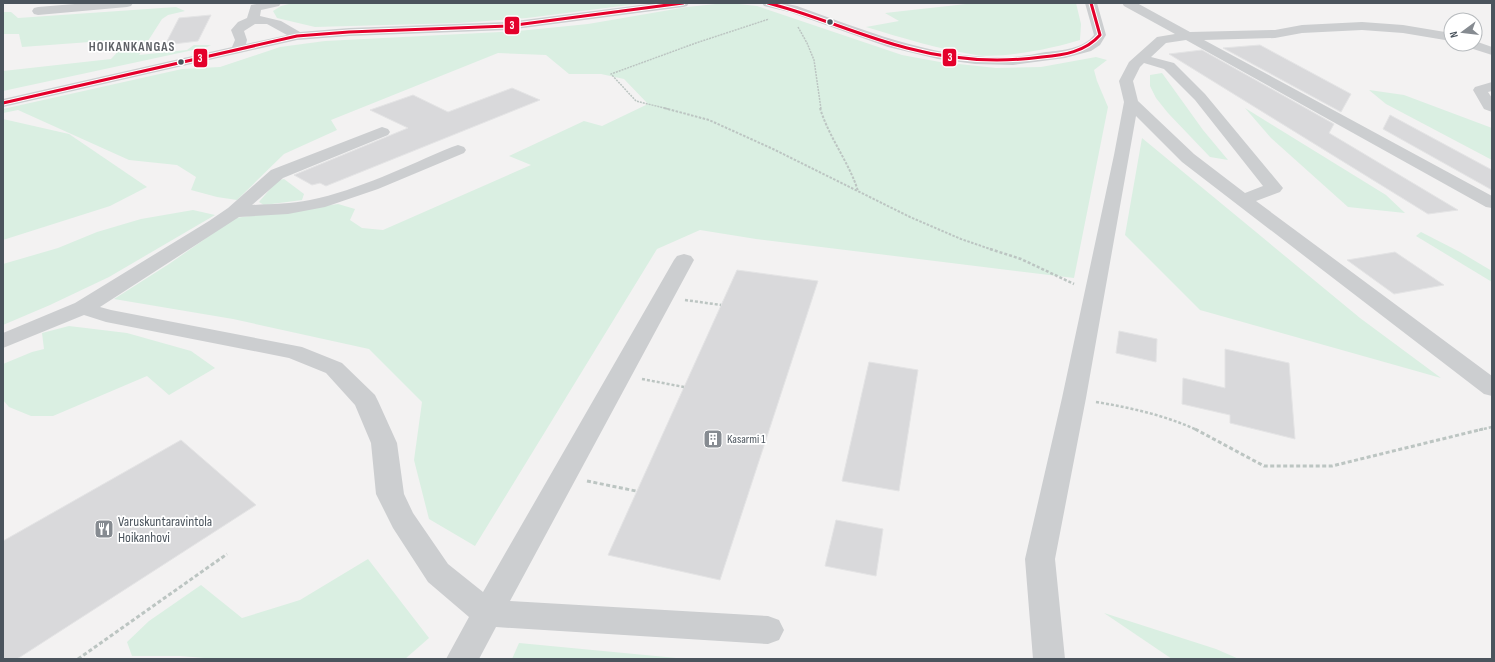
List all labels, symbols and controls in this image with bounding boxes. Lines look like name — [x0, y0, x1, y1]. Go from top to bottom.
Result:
north arrow — [1443, 12, 1483, 52]
line badge: 3 — [504, 16, 520, 35]
unlabelled marker — [825, 17, 835, 27]
text: 3 — [510, 19, 515, 32]
text: N — [1447, 30, 1461, 39]
district label: HOIKANKANGAS — [89, 39, 175, 55]
line badge: 3 — [193, 48, 208, 68]
line badge: 3 — [942, 48, 957, 67]
text: 3 — [948, 51, 953, 64]
text: 3 — [198, 52, 203, 65]
unlabelled marker — [176, 57, 186, 67]
building icon: Kasarmi 1 — [702, 428, 724, 450]
place label: Kasarmi 1 — [727, 432, 766, 447]
place label: Varuskuntaravintola Hoikanhovi — [118, 513, 212, 546]
restaurant icon: Varuskuntaravintola Hoikanhovi — [93, 518, 115, 540]

